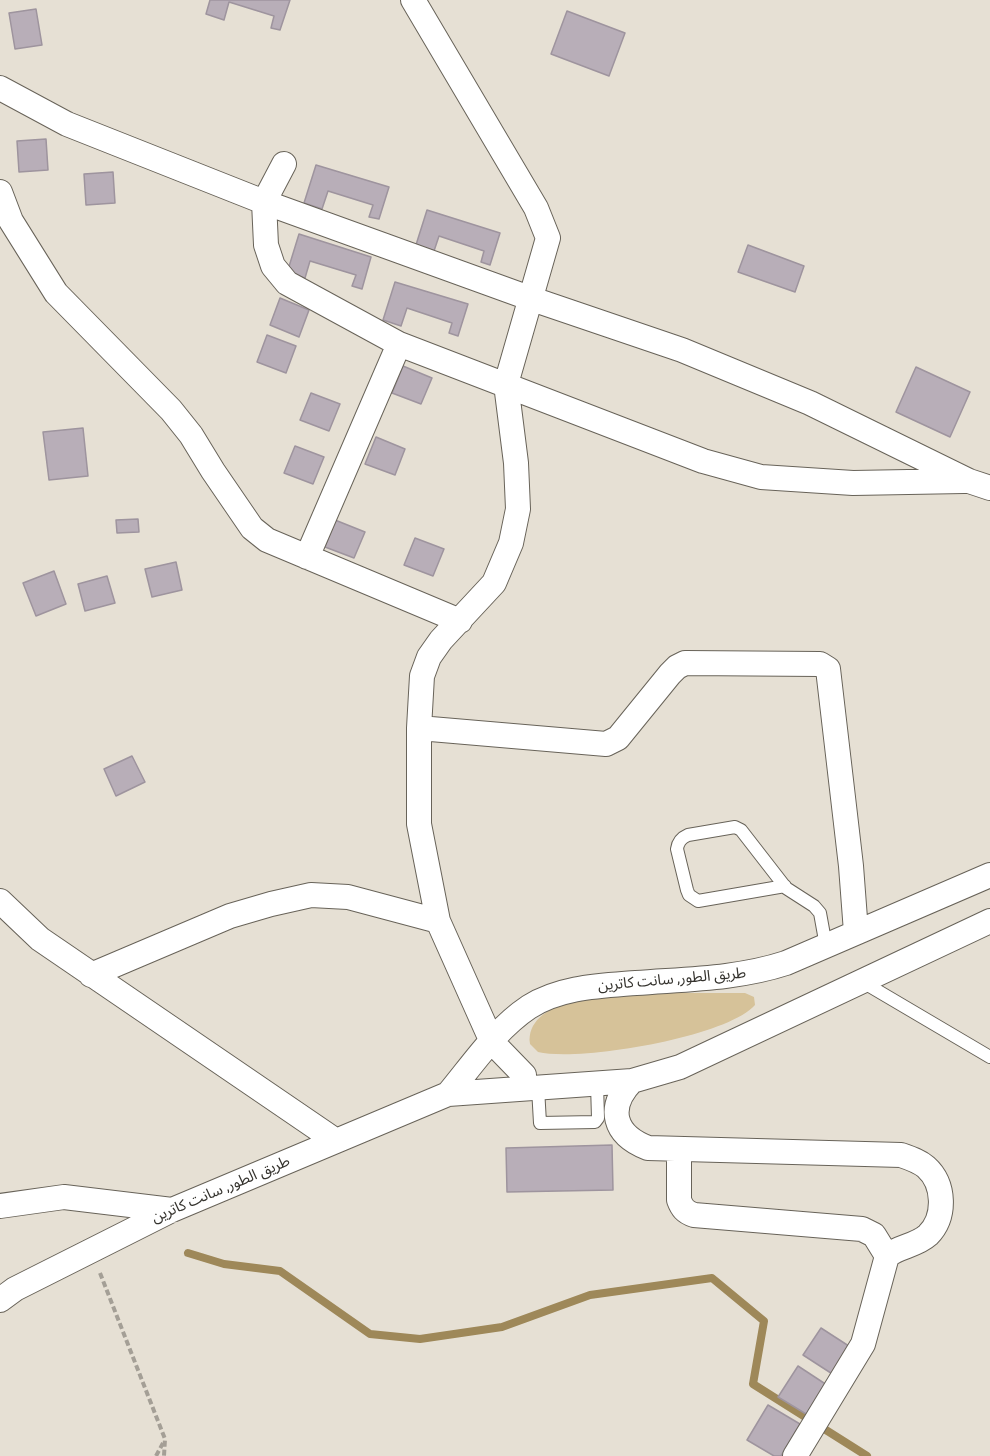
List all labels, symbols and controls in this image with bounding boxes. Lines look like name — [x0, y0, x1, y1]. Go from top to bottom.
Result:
street label: طريق الطور, سانت كاترين — [597, 965, 747, 995]
street label: طريق الطور, سانت كاترين — [149, 1153, 293, 1227]

